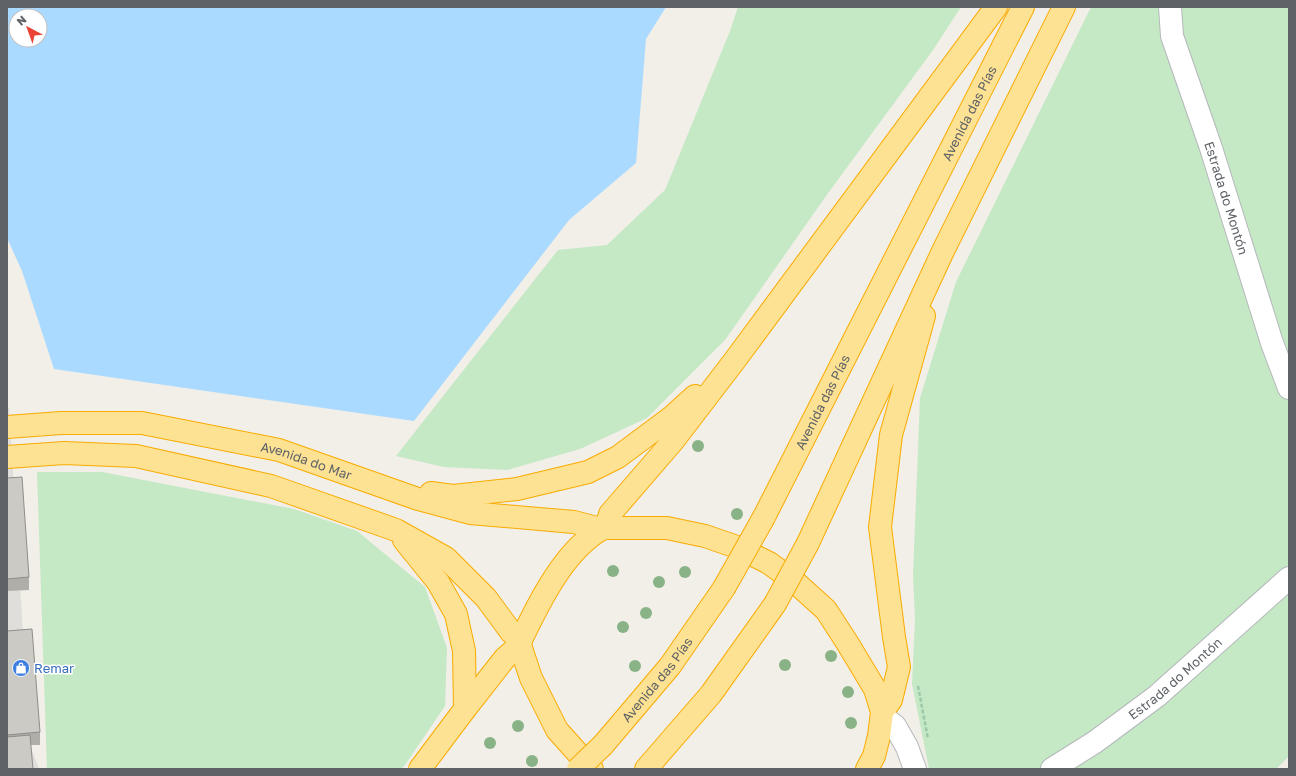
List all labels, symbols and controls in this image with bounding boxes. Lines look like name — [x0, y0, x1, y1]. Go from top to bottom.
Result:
north arrow — [8, 8, 48, 48]
text: N — [14, 12, 29, 28]
street label: Avenida das Pías — [938, 63, 1000, 163]
street label: Estrada do Montón — [1201, 139, 1252, 257]
street label: Avenida das Pías — [792, 352, 853, 452]
street label: Avenida do Mar — [259, 439, 354, 483]
street label: Avenida das Pías — [618, 634, 696, 725]
street label: Estrada do Montón — [1125, 634, 1225, 723]
shop icon: Remar — [11, 658, 31, 678]
place label: Remar — [34, 660, 74, 676]

